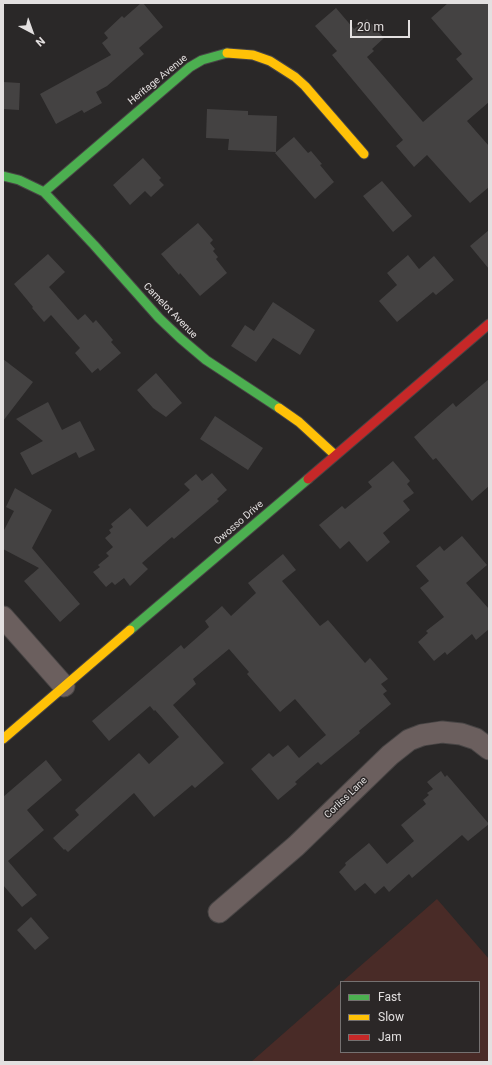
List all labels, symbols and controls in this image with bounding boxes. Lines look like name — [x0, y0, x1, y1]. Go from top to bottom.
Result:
north arrow — [12, 12, 52, 52]
scale bar — [352, 12, 412, 38]
text: 20 m — [357, 20, 384, 34]
text: N — [33, 34, 47, 49]
street label: Heritage Avenue — [126, 52, 190, 108]
street label: Camelot Avenue — [140, 281, 200, 341]
street label: Owosso Drive — [212, 498, 266, 548]
street label: Corliss Lane — [322, 775, 370, 821]
legend — [340, 981, 480, 1053]
text: Fast — [378, 990, 401, 1004]
text: Slow — [378, 1010, 404, 1024]
text: Jam — [378, 1030, 402, 1044]

